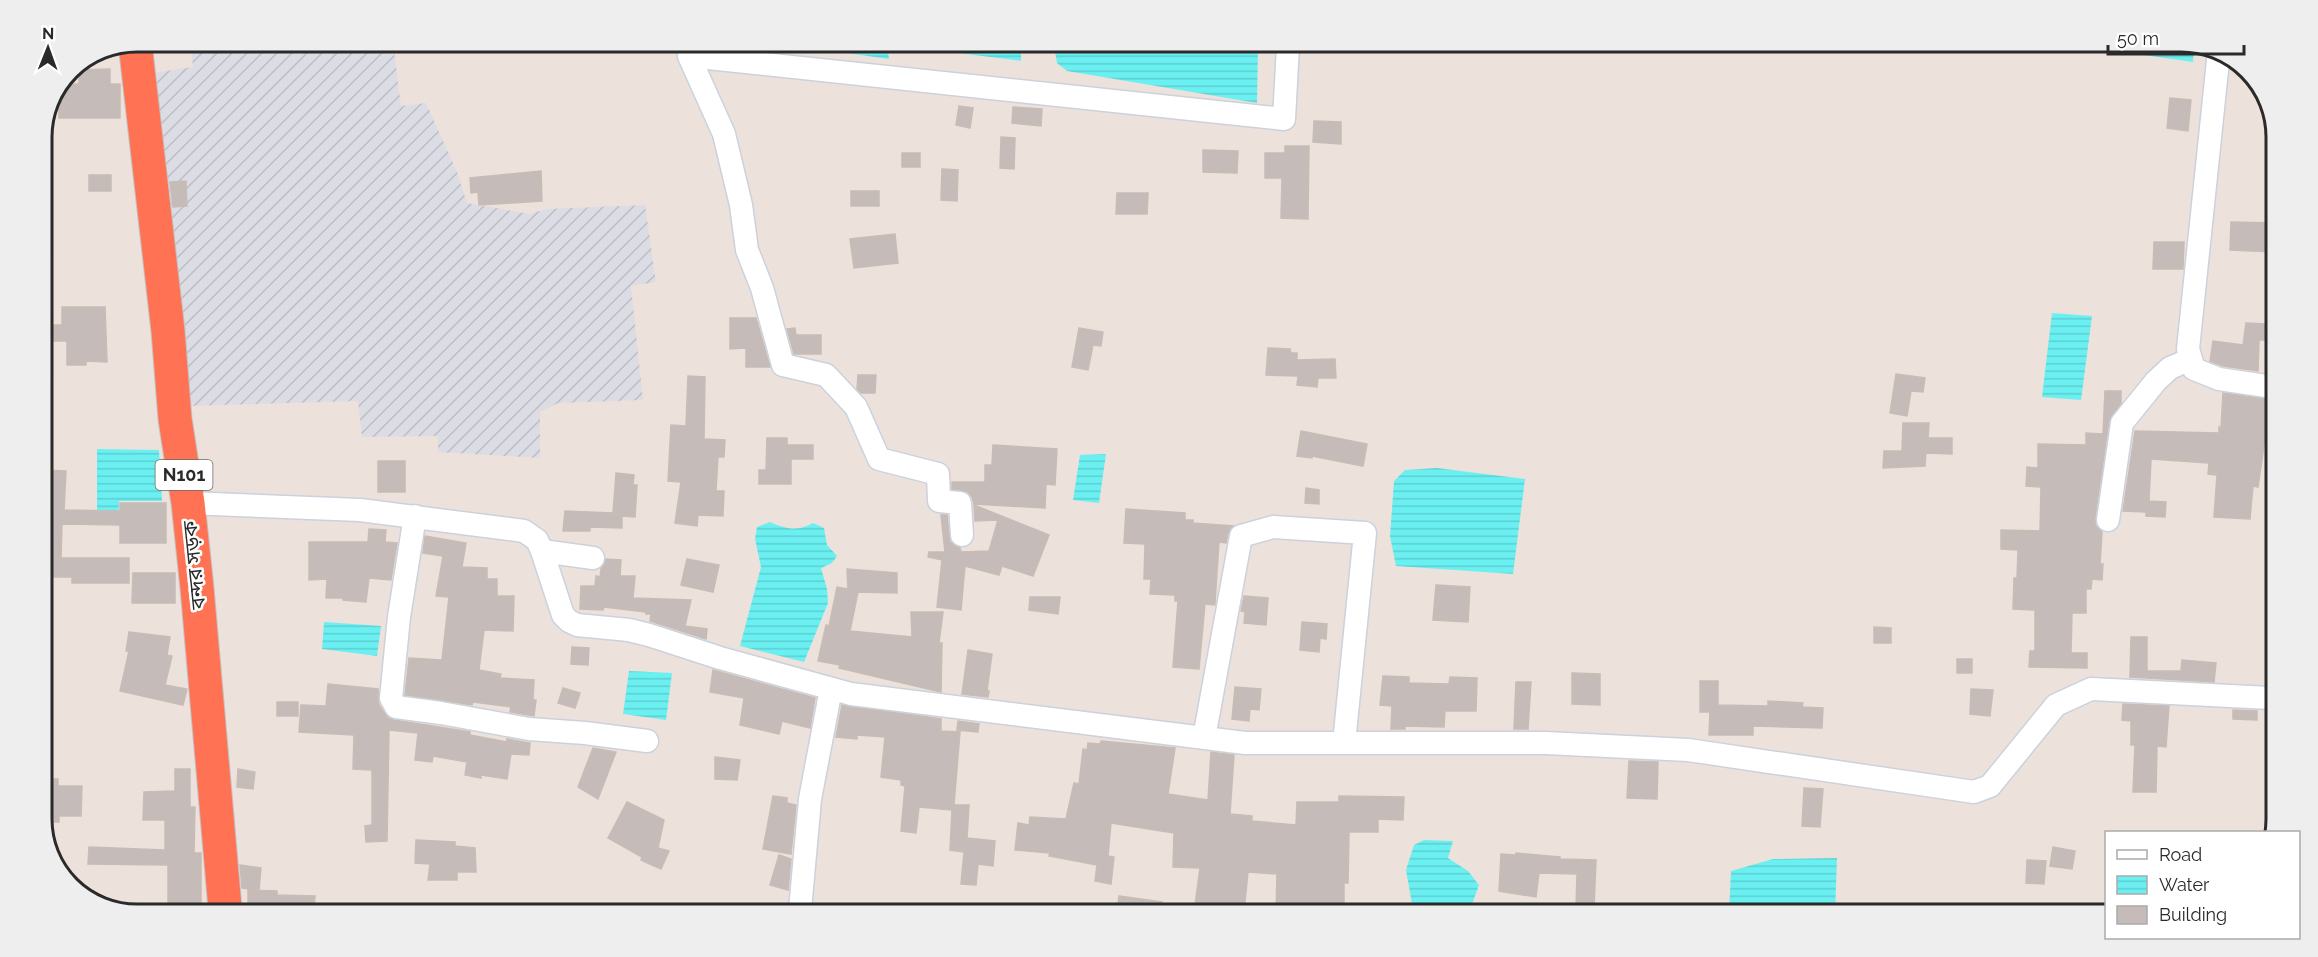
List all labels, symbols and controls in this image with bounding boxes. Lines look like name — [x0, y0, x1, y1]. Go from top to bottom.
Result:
north arrow — [18, 18, 78, 78]
scale bar — [2108, 18, 2244, 56]
text: N — [42, 24, 55, 43]
text: 50 m — [2117, 28, 2159, 49]
road number: N101 — [156, 460, 213, 490]
street label: বন্দর সড়ক — [177, 519, 211, 611]
legend — [2105, 831, 2300, 939]
text: Road — [2159, 844, 2202, 865]
text: Water — [2159, 874, 2210, 895]
text: Building — [2159, 904, 2227, 925]

